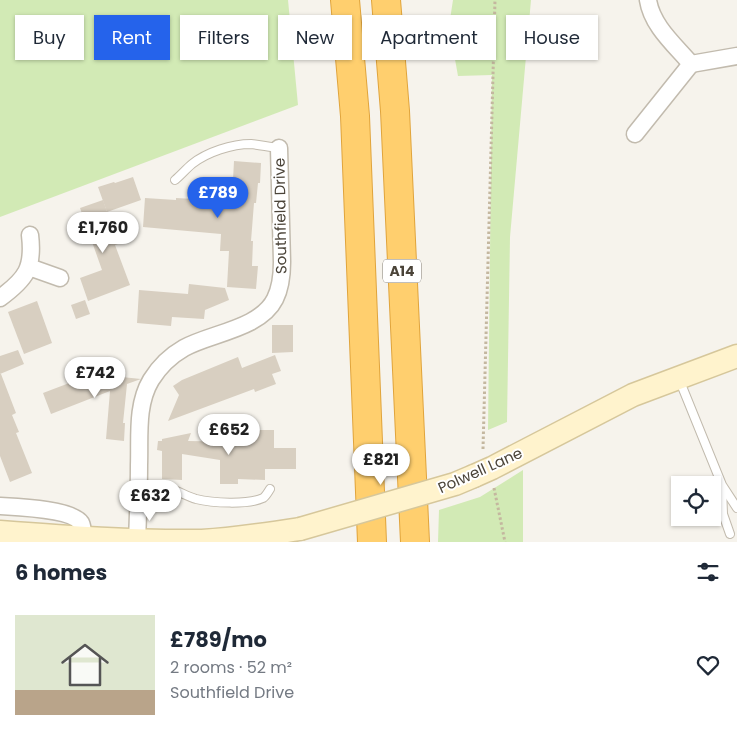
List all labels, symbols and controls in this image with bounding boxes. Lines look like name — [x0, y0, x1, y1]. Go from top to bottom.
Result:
chip: Buy — [15, 15, 84, 60]
chip: Rent — [94, 15, 170, 60]
chip: Filters — [180, 15, 268, 60]
chip: New — [278, 15, 352, 60]
chip: Apartment — [362, 15, 496, 60]
chip: House — [506, 15, 598, 60]
street label: Southfield Drive — [268, 158, 292, 274]
pin: £789 — [188, 176, 248, 219]
text: £789 — [198, 181, 238, 204]
pin: £1,760 — [62, 212, 144, 254]
text: £1,760 — [78, 216, 128, 239]
road number: A14 — [383, 260, 421, 282]
pin: £742 — [65, 356, 125, 399]
text: £742 — [75, 361, 115, 384]
pin: £652 — [199, 414, 259, 456]
text: £652 — [209, 418, 249, 441]
street label: Polwell Lane — [434, 442, 526, 498]
pin: £821 — [351, 444, 411, 486]
text: £821 — [363, 448, 399, 471]
map controls — [671, 476, 721, 526]
button: locate — [671, 476, 721, 526]
pin: £632 — [120, 480, 180, 522]
text: £632 — [130, 484, 170, 507]
text: 6 homes — [15, 558, 107, 587]
icon: filters — [694, 558, 722, 586]
text: £789/mo — [170, 625, 267, 654]
icon: home — [55, 635, 115, 695]
icon: heart — [694, 651, 722, 679]
text: 2 rooms · 52 m² — [170, 656, 292, 679]
text: Southfield Drive — [170, 681, 294, 704]

